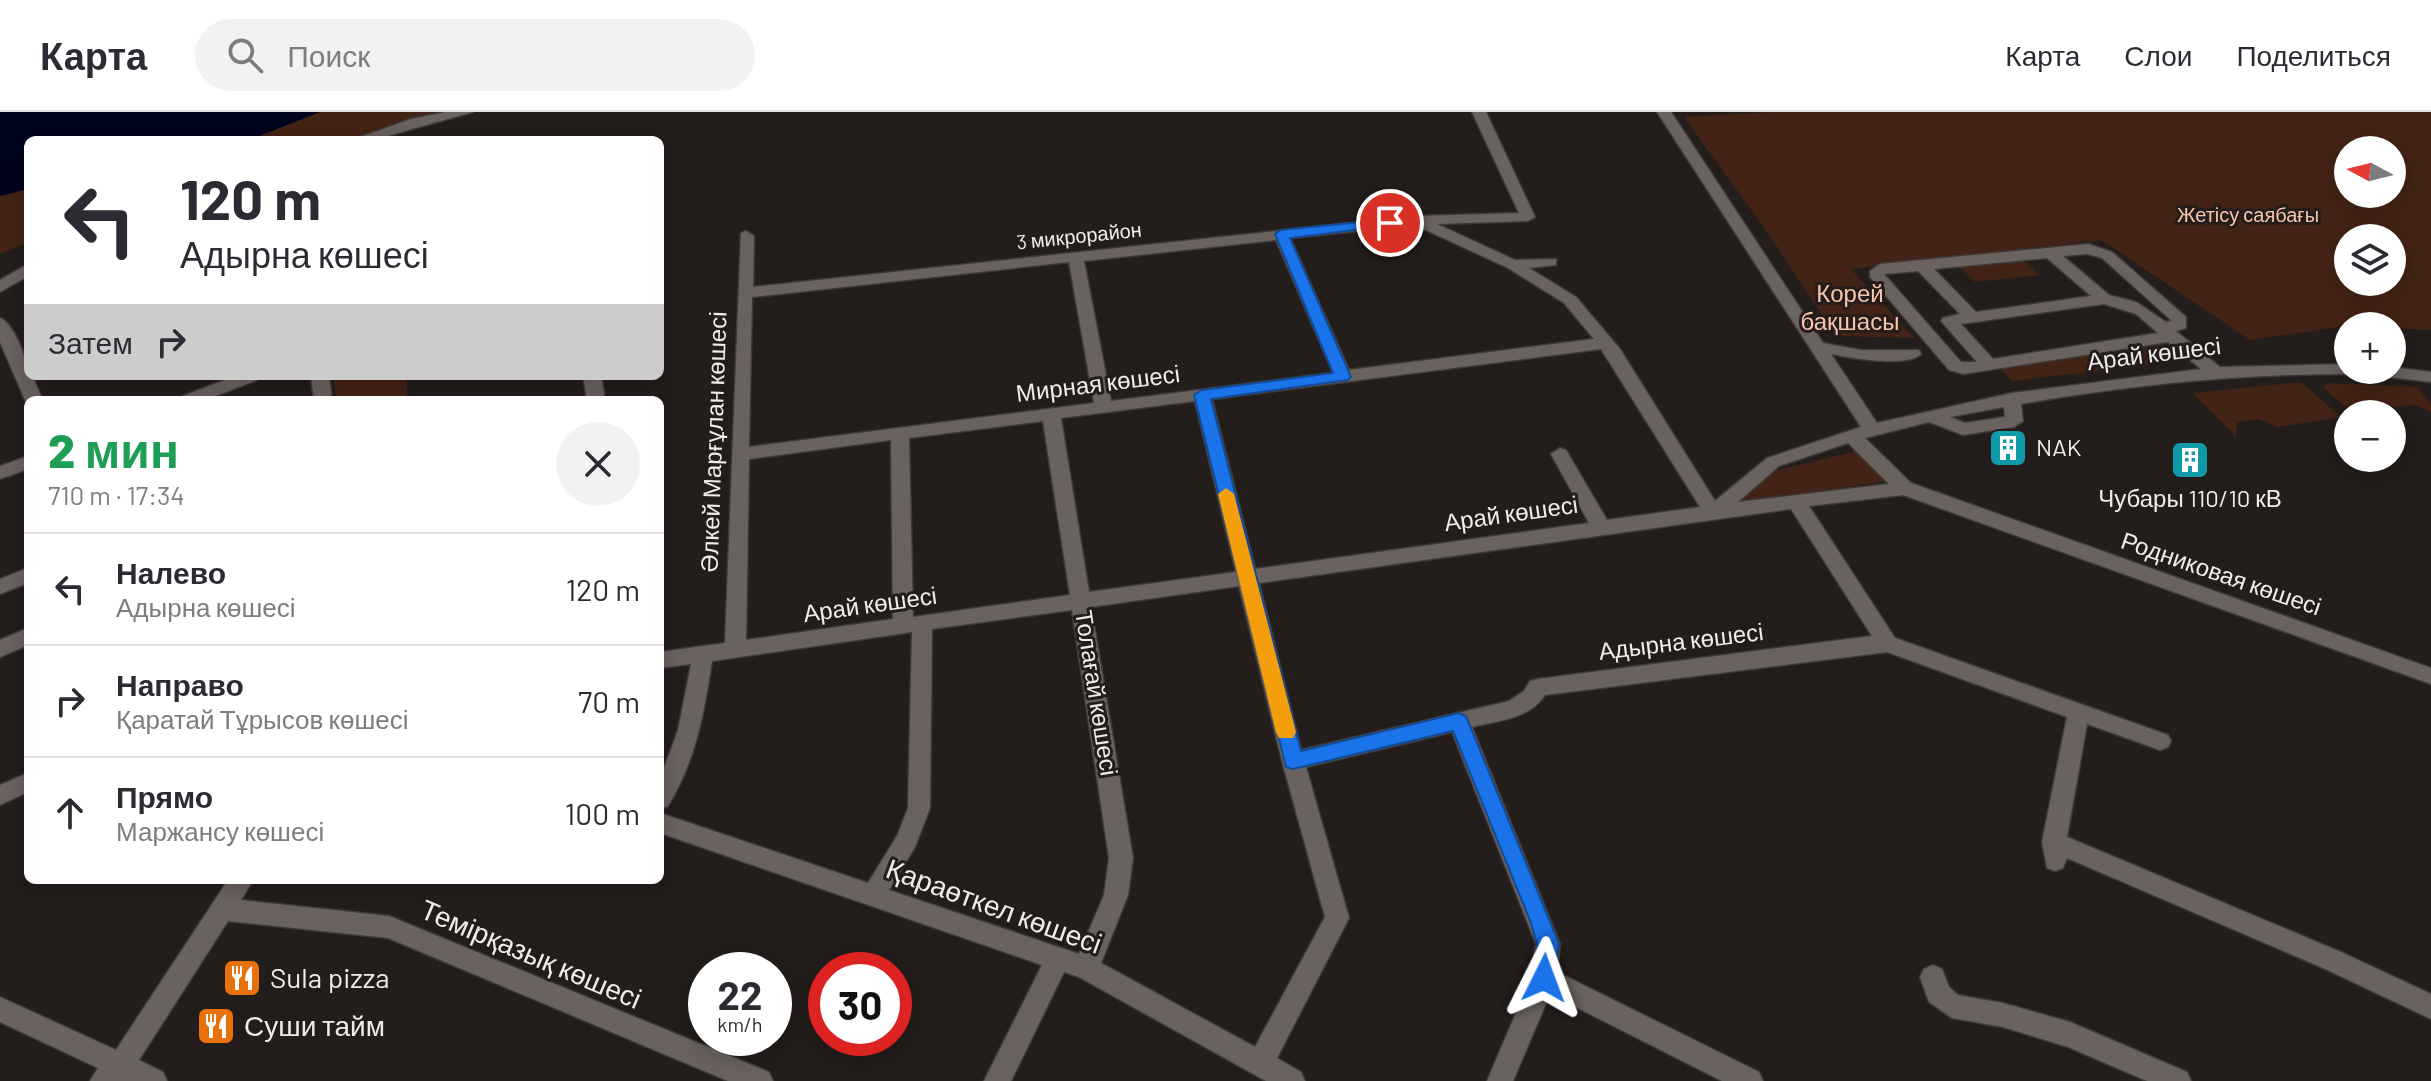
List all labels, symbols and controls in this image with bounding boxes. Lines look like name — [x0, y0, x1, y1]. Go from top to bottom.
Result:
search box — [195, 19, 755, 91]
text: Карта — [40, 32, 147, 78]
icon: search — [223, 33, 267, 77]
text: Поиск — [287, 37, 370, 73]
text: Карта — [2005, 38, 2080, 72]
text: Слои — [2124, 38, 2192, 72]
text: Поделиться — [2236, 38, 2391, 72]
north arrow — [2334, 136, 2406, 208]
map controls — [2334, 136, 2406, 472]
text: 120 m — [180, 164, 321, 231]
icon: left — [48, 168, 152, 272]
pin — [1356, 189, 1424, 257]
icon: arrive — [1368, 201, 1412, 245]
park label: Жетісу саябағы — [2177, 202, 2319, 226]
street label: 3 микрорайон — [1015, 216, 1143, 254]
button: layers — [2334, 224, 2406, 296]
text: Адырна көшесі — [180, 232, 429, 275]
park label: Корей бақшасы — [1801, 278, 1899, 335]
street label: Әлкей Марғұлан көшесі — [693, 311, 732, 573]
button: + — [2334, 312, 2406, 384]
icon: right — [149, 320, 193, 364]
text: Затем — [48, 324, 133, 360]
street label: Арай көшесі — [2085, 330, 2222, 375]
street label: Мирная көшесі — [1014, 358, 1181, 407]
button: − — [2334, 400, 2406, 472]
text: 2 мин — [48, 420, 179, 478]
button: close — [556, 422, 640, 506]
building icon: NAK — [1987, 427, 2029, 469]
place label: NAK — [2036, 432, 2082, 461]
building icon: Чубары 110/10 кВ — [2169, 439, 2211, 481]
text: 710 m · 17:34 — [48, 479, 185, 510]
place label: Чубары 110/10 кВ — [2098, 483, 2282, 512]
street label: Арай көшесі — [1442, 489, 1580, 536]
street label: Родниковая көшесі — [2118, 525, 2325, 620]
text: Налево — [116, 554, 226, 590]
icon: left — [48, 567, 92, 611]
text: 120 m — [566, 571, 640, 607]
street label: Арай көшесі — [801, 580, 939, 627]
text: Адырна көшесі — [116, 591, 296, 622]
street label: Толағай көшесі — [1070, 608, 1125, 778]
street label: Адырна көшесі — [1597, 616, 1765, 665]
text: Направо — [116, 666, 244, 702]
icon: right — [48, 679, 92, 723]
text: 70 m — [578, 683, 640, 719]
text: Қаратай Тұрысов көшесі — [116, 703, 408, 734]
text: Прямо — [116, 778, 213, 814]
icon: ahead — [48, 791, 92, 835]
text: 100 m — [565, 795, 640, 831]
text: Маржансу көшесі — [116, 815, 324, 846]
street label: Қараөткел көшесі — [882, 850, 1107, 960]
street label: Темірқазық көшесі — [416, 891, 647, 1015]
position arrow — [1502, 936, 1586, 1020]
speed limit sign: 30 — [808, 952, 912, 1056]
restaurant icon: Sula pizza — [221, 957, 263, 999]
place label: Sula pizza — [270, 960, 390, 994]
text: 22 — [718, 970, 762, 1018]
restaurant icon: Суши тайм — [195, 1005, 237, 1047]
place label: Суши тайм — [244, 1008, 385, 1042]
text: km/h — [717, 1012, 763, 1036]

